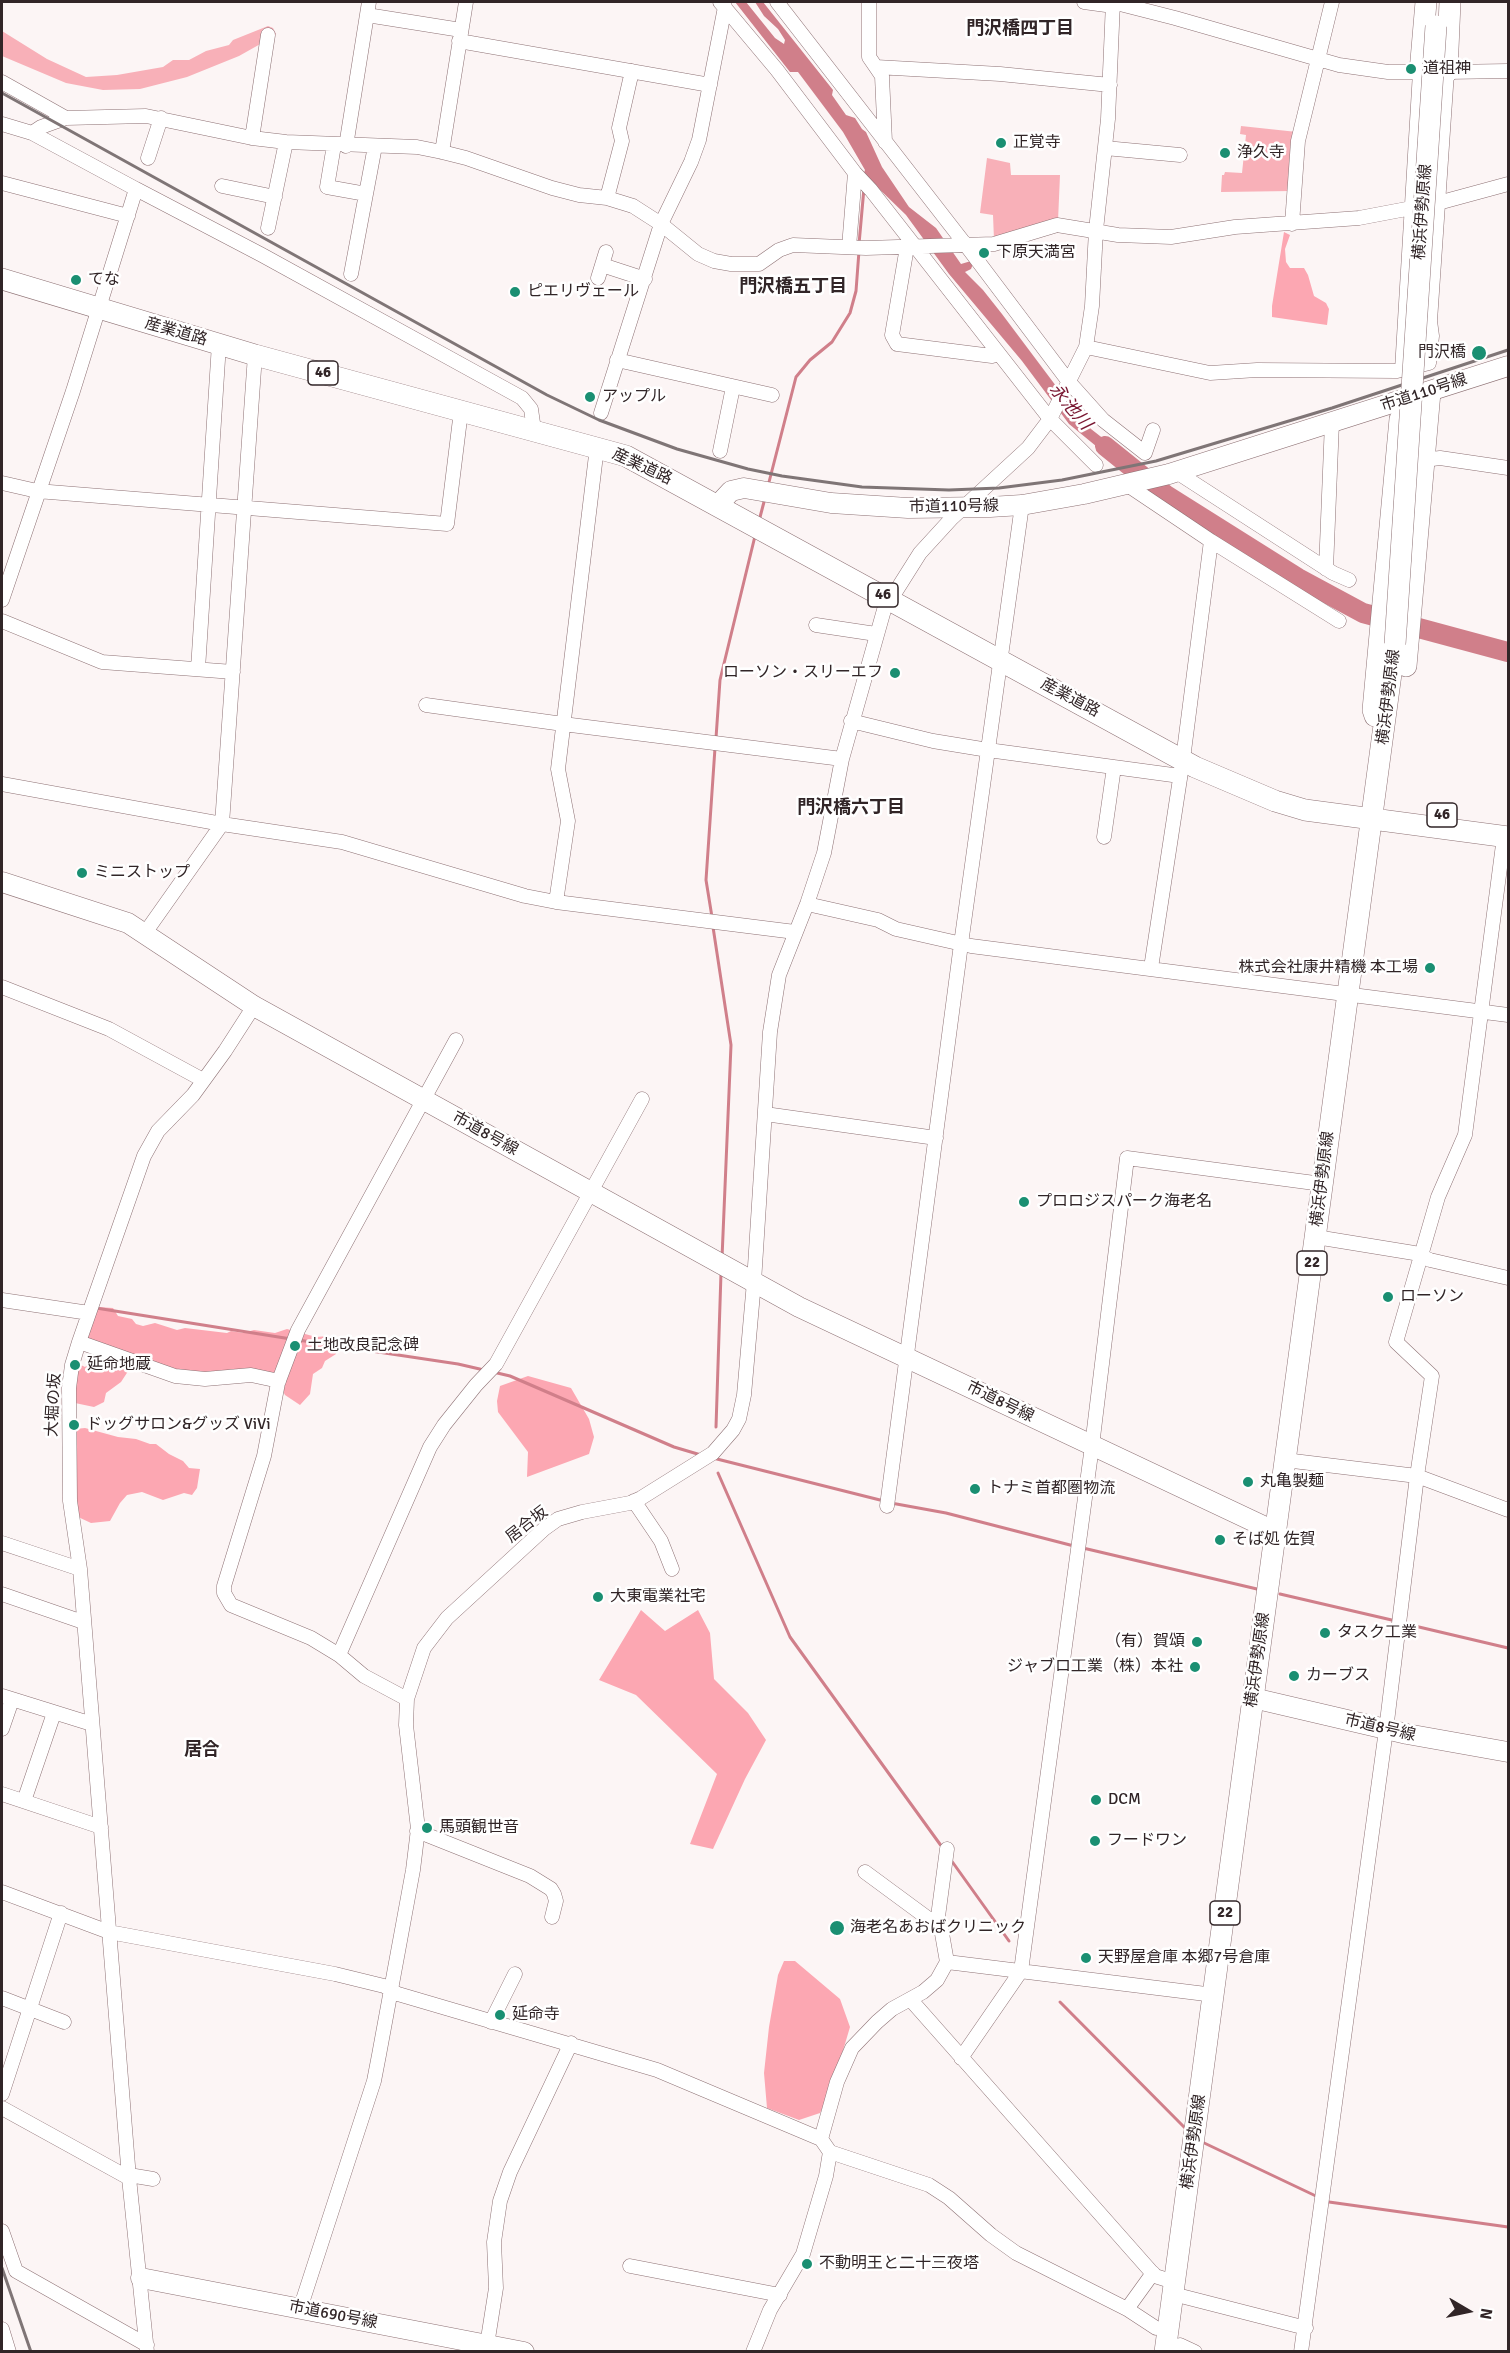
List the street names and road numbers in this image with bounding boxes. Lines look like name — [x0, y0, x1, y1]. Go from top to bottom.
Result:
street label: 横浜伊勢原線 — [1410, 163, 1436, 261]
street label: 産業道路 — [143, 314, 209, 350]
road number: 46 — [308, 361, 338, 385]
street label: 市道110号線 — [1378, 370, 1470, 416]
street label: 産業道路 — [609, 445, 675, 489]
street label: 市道110号線 — [909, 497, 999, 517]
road number: 46 — [868, 583, 898, 607]
street label: 横浜伊勢原線 — [1374, 648, 1404, 746]
street label: 産業道路 — [1037, 675, 1103, 721]
road number: 46 — [1427, 803, 1457, 827]
street label: 市道8号線 — [449, 1108, 521, 1160]
street label: 横浜伊勢原線 — [1308, 1130, 1338, 1228]
road number: 22 — [1297, 1251, 1327, 1275]
street label: 大堀の坂 — [43, 1373, 65, 1437]
street label: 市道8号線 — [963, 1377, 1037, 1427]
street label: 居合坂 — [502, 1503, 552, 1547]
street label: 横浜伊勢原線 — [1242, 1611, 1274, 1709]
street label: 市道8号線 — [1342, 1710, 1418, 1746]
road number: 22 — [1210, 1901, 1240, 1925]
street label: 横浜伊勢原線 — [1178, 2093, 1210, 2191]
street label: 市道690号線 — [287, 2297, 379, 2333]

